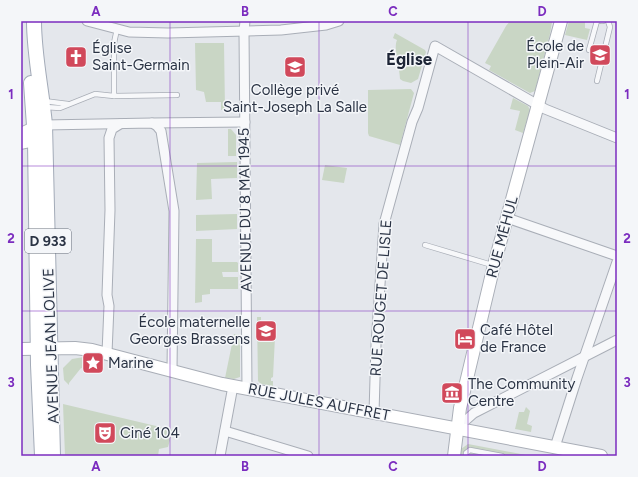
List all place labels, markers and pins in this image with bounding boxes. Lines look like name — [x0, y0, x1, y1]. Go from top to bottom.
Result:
place label: École de Plein-Air — [526, 37, 584, 72]
place label: Église Saint-Germain — [92, 39, 190, 74]
school or university icon: École de Plein-Air — [587, 42, 613, 68]
church icon: Église Saint-Germain — [63, 44, 89, 70]
school or university icon: Collège privé Saint-Joseph La Salle — [282, 54, 308, 80]
place label: Collège privé Saint-Joseph La Salle — [223, 81, 367, 116]
place label: École maternelle Georges Brassens — [130, 313, 250, 348]
school or university icon: École maternelle Georges Brassens — [253, 318, 279, 344]
place label: Café Hôtel de France — [480, 321, 553, 356]
hotel icon: Café Hôtel de France — [452, 326, 478, 352]
place icon: Marine — [80, 350, 106, 376]
place label: Marine — [108, 354, 153, 372]
place label: The Community Centre — [468, 375, 575, 410]
museum icon: The Community Centre — [439, 380, 465, 406]
theatre icon: Ciné 104 — [92, 420, 118, 446]
place label: Ciné 104 — [120, 424, 180, 442]

